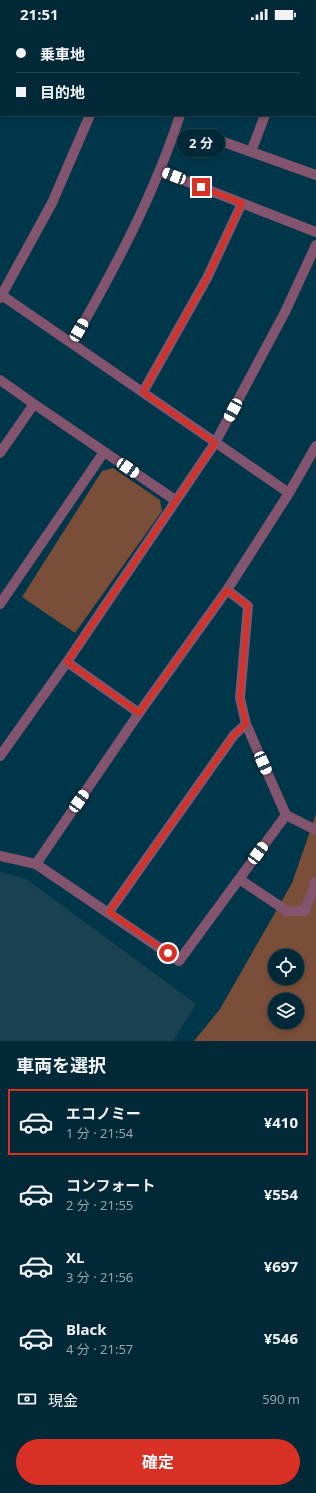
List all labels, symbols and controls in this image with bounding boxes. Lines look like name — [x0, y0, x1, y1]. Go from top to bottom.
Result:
text: 21:51 — [20, 4, 59, 24]
text: 乗車地 — [40, 44, 85, 64]
text: 目的地 — [40, 82, 85, 102]
callout: 2 分 — [177, 129, 225, 157]
text: 2 分 — [189, 134, 213, 152]
car — [161, 166, 187, 186]
route end — [192, 178, 210, 196]
car — [68, 317, 90, 343]
car — [222, 397, 244, 423]
car — [115, 456, 141, 480]
car — [253, 750, 273, 776]
car — [67, 788, 91, 814]
car — [246, 840, 270, 866]
route start — [159, 944, 177, 962]
map controls — [268, 949, 304, 1029]
button: locate — [268, 949, 304, 985]
button: layers — [268, 993, 304, 1029]
text: 車両を選択 — [16, 1053, 106, 1077]
text: エコノミー — [66, 1103, 141, 1123]
icon: car — [18, 1104, 54, 1140]
text: ¥410 — [264, 1112, 298, 1132]
text: 1 分 · 21:54 — [66, 1124, 133, 1142]
text: コンフォート — [66, 1175, 156, 1195]
icon: car — [18, 1176, 54, 1212]
text: ¥554 — [264, 1184, 298, 1204]
text: 2 分 · 21:55 — [66, 1196, 133, 1214]
text: XL — [66, 1247, 84, 1267]
icon: car — [18, 1248, 54, 1284]
text: ¥697 — [264, 1256, 298, 1276]
text: 3 分 · 21:56 — [66, 1268, 133, 1286]
text: Black — [66, 1319, 106, 1339]
icon: car — [18, 1320, 54, 1356]
text: ¥546 — [264, 1328, 298, 1348]
text: 4 分 · 21:57 — [66, 1340, 133, 1358]
icon: cash — [16, 1388, 38, 1410]
text: 現金 — [48, 1390, 78, 1410]
text: 590 m — [262, 1390, 300, 1408]
button: 確定 — [16, 1439, 300, 1485]

